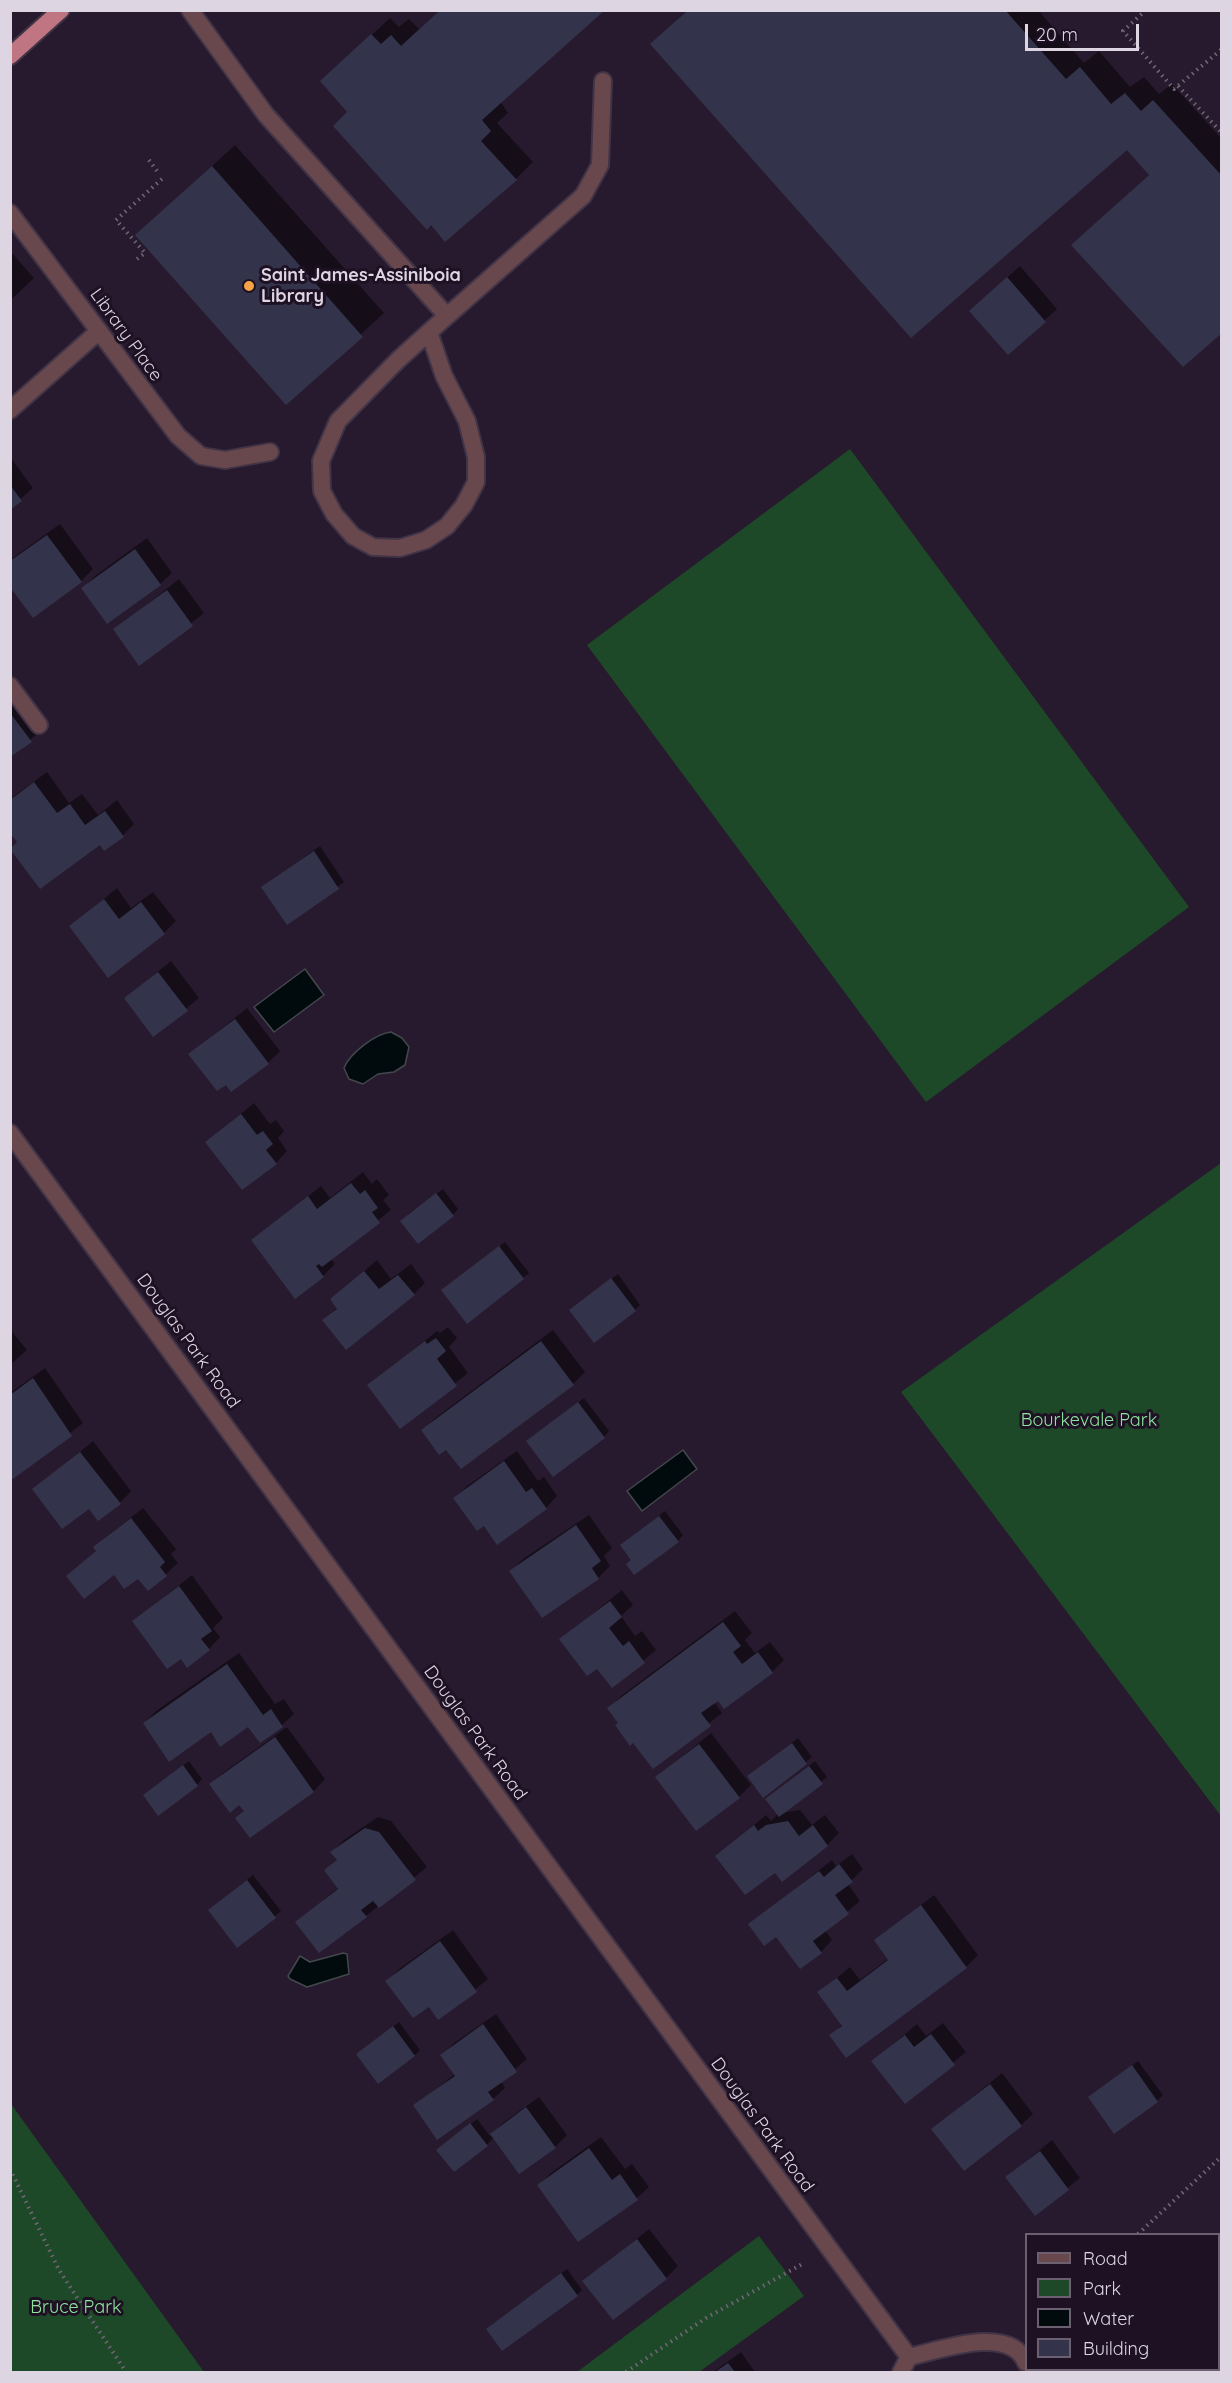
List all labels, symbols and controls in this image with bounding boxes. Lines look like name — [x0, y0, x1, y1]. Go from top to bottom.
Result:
scale bar — [1028, 12, 1142, 50]
text: 20 m — [1036, 23, 1078, 46]
place label: Saint James-Assiniboia Library — [261, 265, 461, 308]
marker: Saint James-Assiniboia Library — [242, 279, 256, 293]
street label: Library Place — [85, 284, 167, 386]
street label: Douglas Park Road — [132, 1269, 244, 1413]
park label: Bourkevale Park — [1021, 1410, 1157, 1432]
street label: Douglas Park Road — [419, 1661, 531, 1805]
street label: Douglas Park Road — [706, 2053, 818, 2197]
legend — [1025, 2233, 1220, 2371]
text: Road — [1083, 2247, 1128, 2270]
text: Park — [1083, 2277, 1121, 2300]
park label: Bruce Park — [30, 2297, 122, 2319]
text: Water — [1083, 2307, 1134, 2330]
text: Building — [1083, 2337, 1149, 2360]

